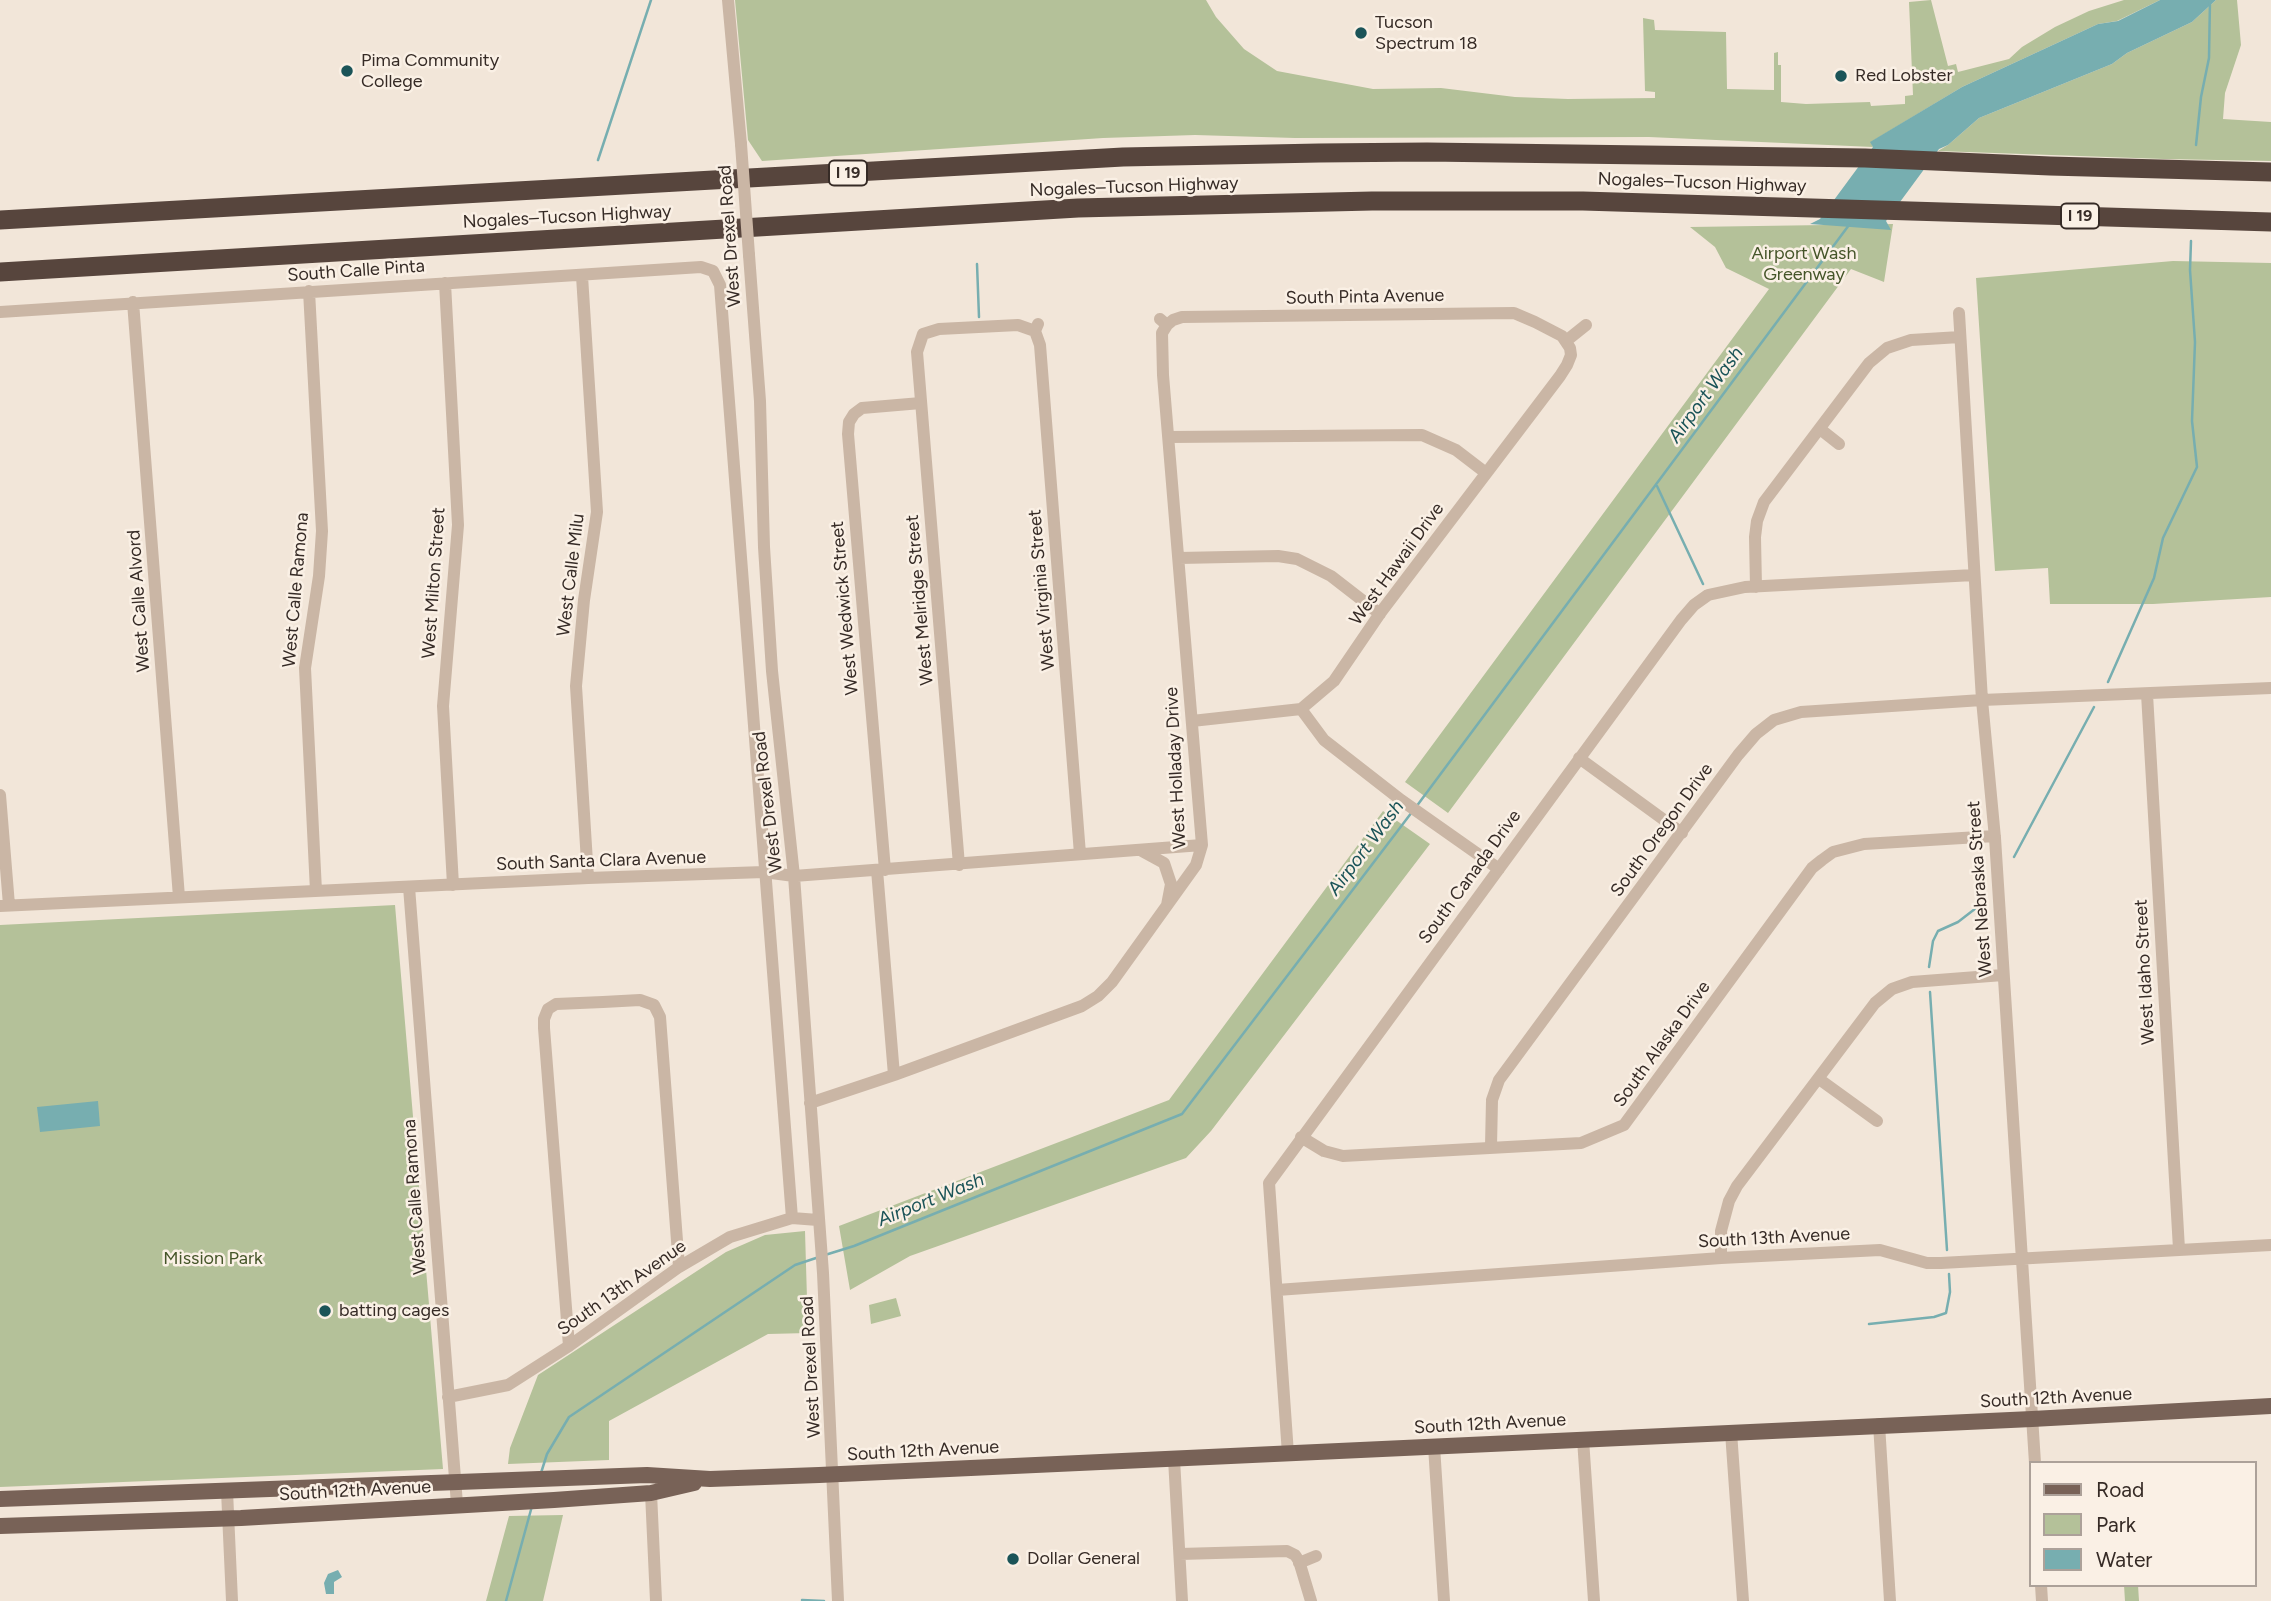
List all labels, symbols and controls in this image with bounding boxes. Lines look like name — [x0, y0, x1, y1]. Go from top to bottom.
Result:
place label: Tucson Spectrum 18 — [1375, 12, 1477, 54]
marker: Tucson Spectrum 18 — [1353, 25, 1369, 41]
place label: Pima Community College — [361, 50, 499, 92]
marker: Pima Community College — [339, 63, 355, 79]
place label: Red Lobster — [1855, 65, 1952, 87]
marker: Red Lobster — [1833, 68, 1849, 84]
road number: I 19 — [829, 160, 867, 186]
street label: West Drexel Road — [714, 164, 746, 308]
street label: Nogales–Tucson Highway — [1597, 169, 1807, 197]
street label: Nogales–Tucson Highway — [1029, 173, 1239, 201]
street label: Nogales–Tucson Highway — [462, 201, 672, 233]
road number: I 19 — [2061, 204, 2099, 229]
park label: Airport Wash Greenway — [1751, 243, 1857, 286]
street label: South Calle Pinta — [287, 255, 425, 287]
street label: South Pinta Avenue — [1285, 285, 1445, 309]
water label: Airport Wash — [1664, 343, 1748, 447]
street label: West Hawaii Drive — [1345, 499, 1449, 629]
street label: West Milton Street — [418, 507, 450, 659]
street label: West Virginia Street — [1024, 508, 1060, 672]
street label: West Calle Ramona — [278, 511, 314, 669]
street label: West Calle Milu — [553, 512, 589, 638]
street label: West Melridge Street — [902, 514, 938, 686]
street label: West Wedwick Street — [827, 520, 863, 696]
street label: West Calle Alvord — [123, 529, 155, 673]
street label: West Holladay Drive — [1161, 686, 1191, 850]
street label: West Drexel Road — [749, 730, 787, 874]
street label: South Oregon Drive — [1606, 759, 1718, 901]
water label: Airport Wash — [1323, 796, 1409, 900]
street label: West Nebraska Street — [1963, 800, 1997, 978]
street label: South Canada Drive — [1414, 806, 1526, 948]
street label: South Santa Clara Avenue — [496, 847, 706, 875]
street label: West Idaho Street — [2130, 899, 2160, 1045]
street label: South Alaska Drive — [1609, 977, 1715, 1111]
street label: West Calle Ramona — [399, 1119, 431, 1275]
water label: Airport Wash — [874, 1168, 988, 1232]
street label: South 13th Avenue — [1697, 1223, 1851, 1253]
street label: South 13th Avenue — [553, 1235, 691, 1341]
park label: Mission Park — [163, 1248, 263, 1270]
street label: West Drexel Road — [796, 1295, 826, 1439]
place label: batting cages — [339, 1300, 449, 1322]
marker: batting cages — [317, 1303, 333, 1319]
street label: South 12th Avenue — [1979, 1383, 2133, 1413]
street label: South 12th Avenue — [1413, 1409, 1567, 1439]
street label: South 12th Avenue — [846, 1436, 1000, 1466]
legend — [2030, 1461, 2257, 1587]
street label: South 12th Avenue — [278, 1476, 432, 1506]
text: Road — [2096, 1477, 2144, 1502]
text: Park — [2096, 1512, 2136, 1537]
text: Water — [2096, 1547, 2152, 1572]
place label: Dollar General — [1027, 1548, 1140, 1570]
marker: Dollar General — [1005, 1551, 1021, 1567]

